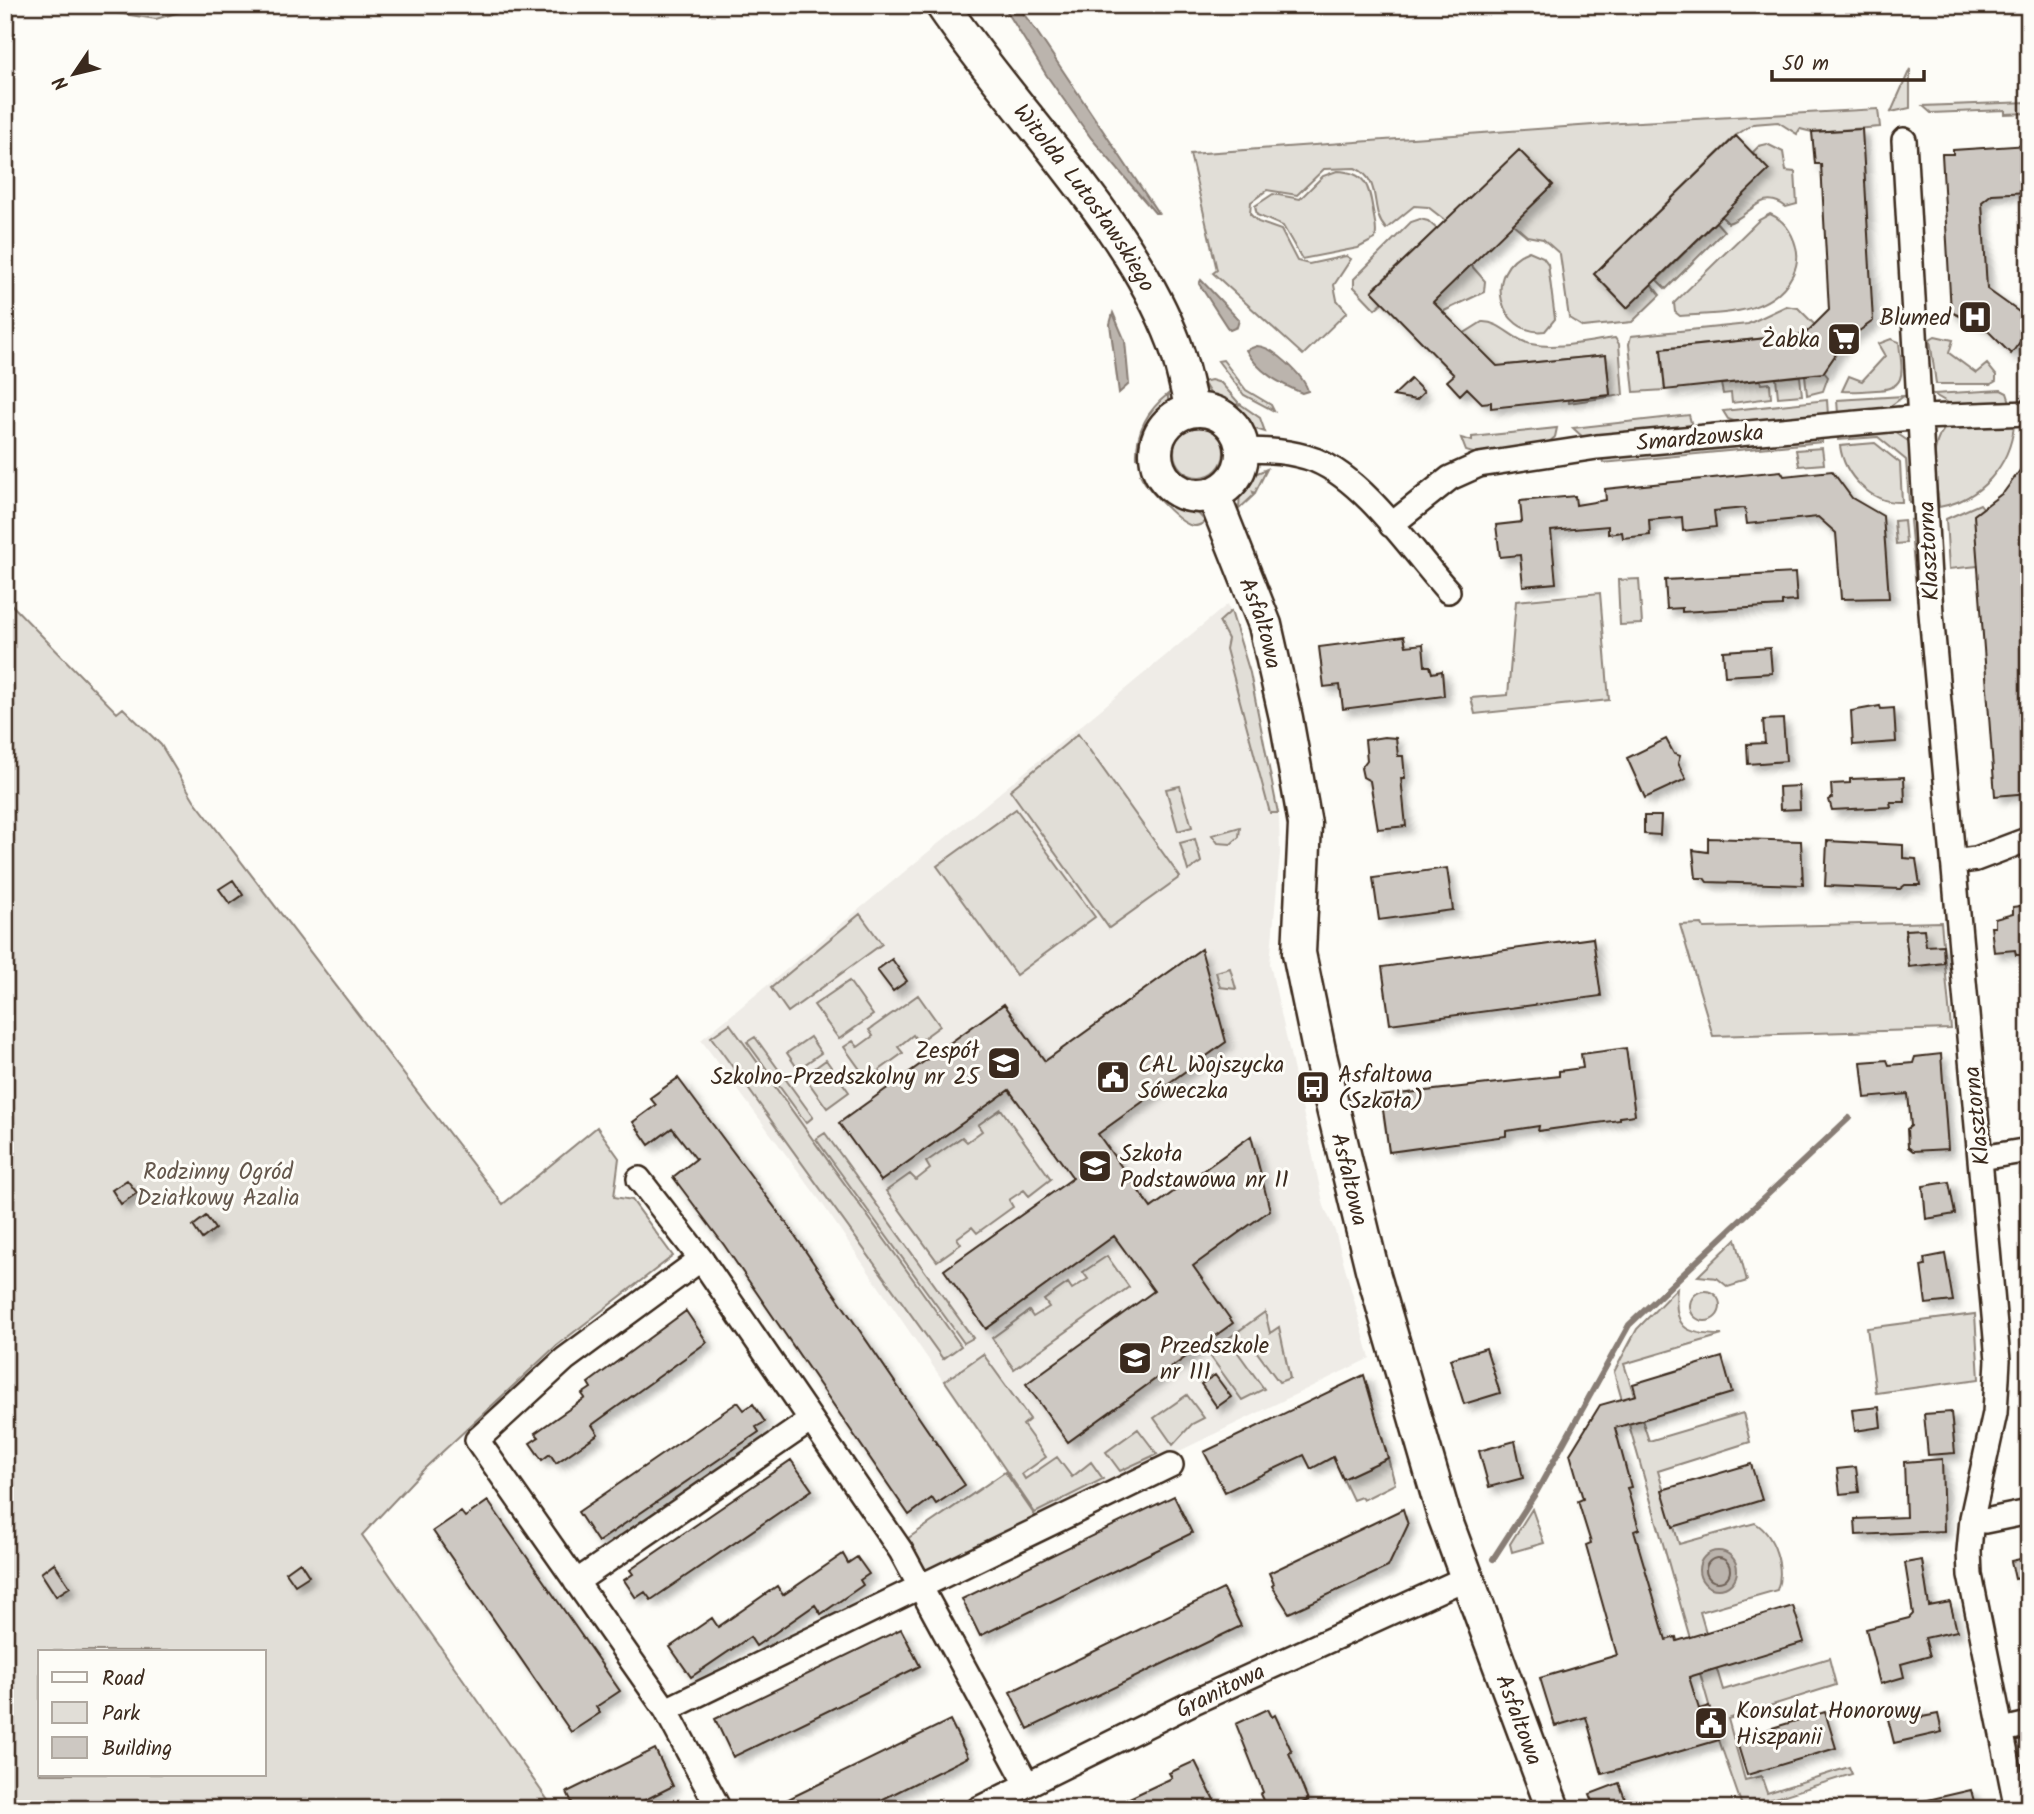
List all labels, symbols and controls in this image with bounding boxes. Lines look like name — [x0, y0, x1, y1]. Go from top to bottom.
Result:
north arrow — [38, 38, 108, 108]
scale bar — [1772, 38, 1924, 82]
text: 50 m — [1782, 48, 1829, 81]
text: N — [46, 69, 77, 96]
street label: Witolda Lutosławskiego — [1003, 96, 1164, 299]
hospital icon: Blumed — [1956, 298, 1994, 336]
place label: Blumed — [1880, 301, 1952, 337]
supermarket icon: Żabka — [1825, 320, 1863, 358]
place label: Żabka — [1761, 323, 1820, 359]
street label: Smardzowska — [1635, 415, 1765, 462]
street label: Klasztorna — [1909, 500, 1951, 602]
street label: Asfaltowa — [1228, 572, 1290, 673]
place label: Zespół Szkolno-Przedszkolny nr 25 — [711, 1034, 981, 1096]
school or university icon: Zespół Szkolno-Przedszkolny nr 25 — [985, 1044, 1023, 1082]
place label: CAL Wojszycka Sóweczka — [1138, 1048, 1284, 1110]
public building icon: CAL Wojszycka Sóweczka — [1094, 1058, 1132, 1096]
place label: Asfaltowa (Szkoła) — [1338, 1058, 1432, 1120]
street label: Klasztorna — [1955, 1064, 2001, 1167]
bus stop icon: Asfaltowa (Szkoła) — [1294, 1068, 1332, 1106]
street label: Asfaltowa — [1320, 1129, 1377, 1230]
place label: Szkoła Podstawowa nr 11 — [1120, 1137, 1289, 1199]
school or university icon: Szkoła Podstawowa nr 11 — [1076, 1147, 1114, 1185]
park label: Rodzinny Ogród Działkowy Azalia — [136, 1155, 300, 1217]
place label: Przedszkole nr 111 — [1160, 1329, 1269, 1391]
school or university icon: Przedszkole nr 111 — [1116, 1339, 1154, 1377]
legend — [38, 1650, 266, 1776]
street label: Granitowa — [1170, 1655, 1272, 1729]
text: Road — [102, 1663, 145, 1696]
street label: Asfaltowa — [1485, 1670, 1551, 1771]
place label: Konsulat Honorowy Hiszpanii — [1736, 1694, 1921, 1756]
text: Park — [102, 1698, 140, 1731]
public building icon: Konsulat Honorowy Hiszpanii — [1692, 1704, 1730, 1742]
text: Building — [102, 1733, 172, 1766]

